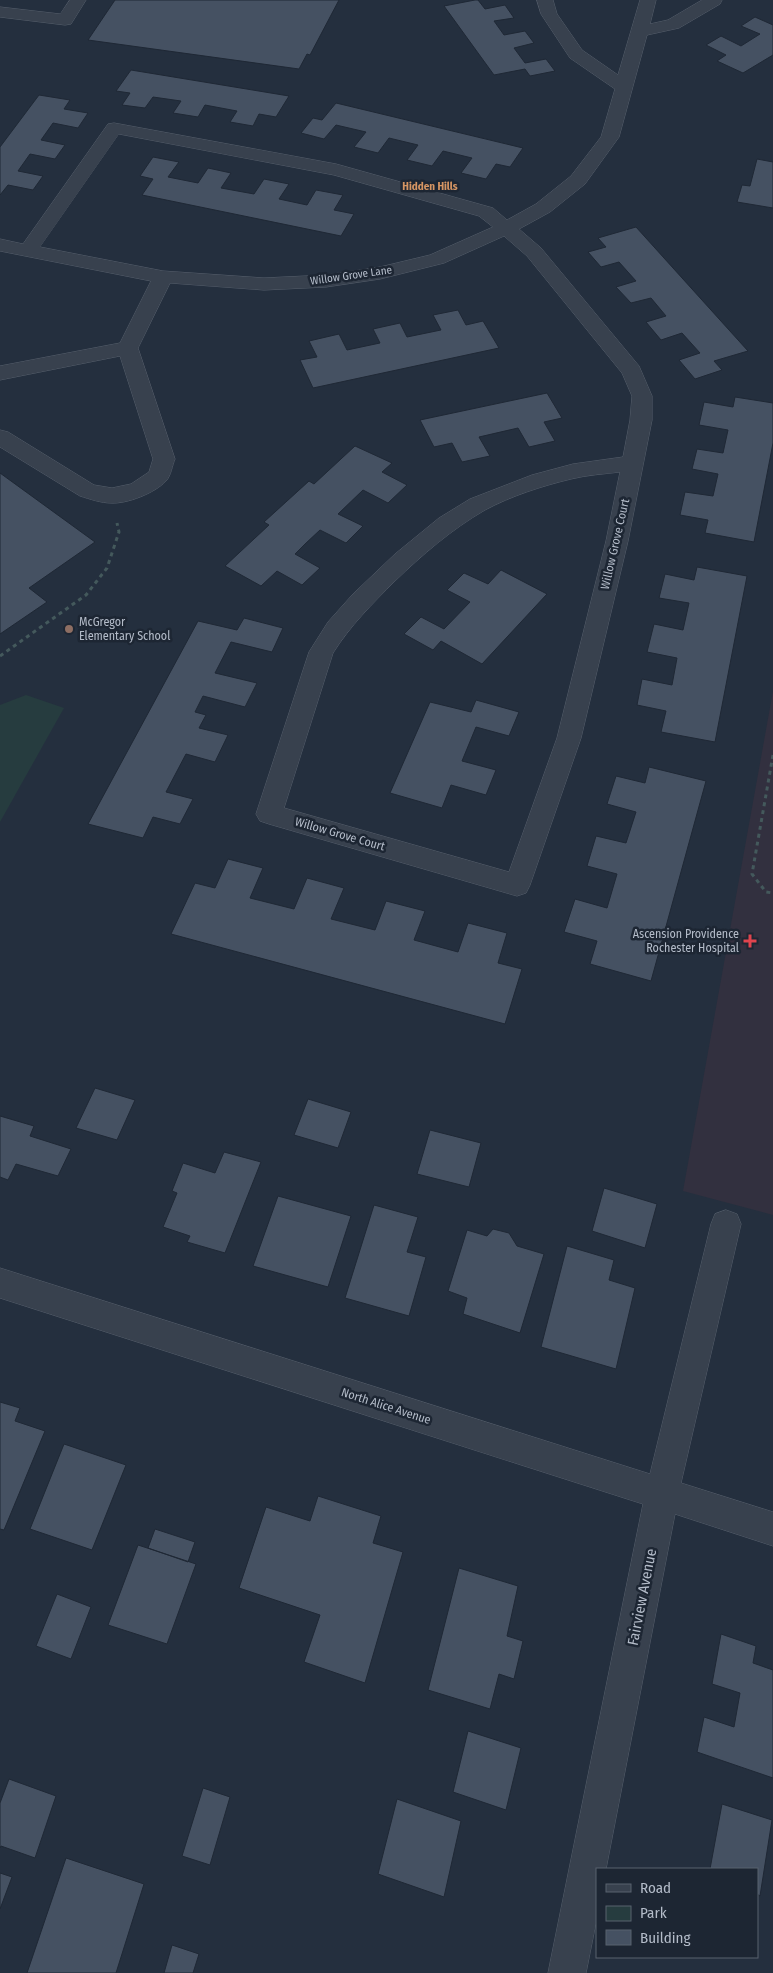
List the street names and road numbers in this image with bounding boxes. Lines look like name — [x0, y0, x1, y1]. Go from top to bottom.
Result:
street label: Willow Grove Lane — [309, 263, 393, 288]
street label: Willow Grove Court — [598, 497, 632, 591]
street label: Willow Grove Court — [293, 814, 387, 854]
street label: North Alice Avenue — [340, 1385, 432, 1427]
street label: Fairview Avenue — [624, 1547, 660, 1647]

